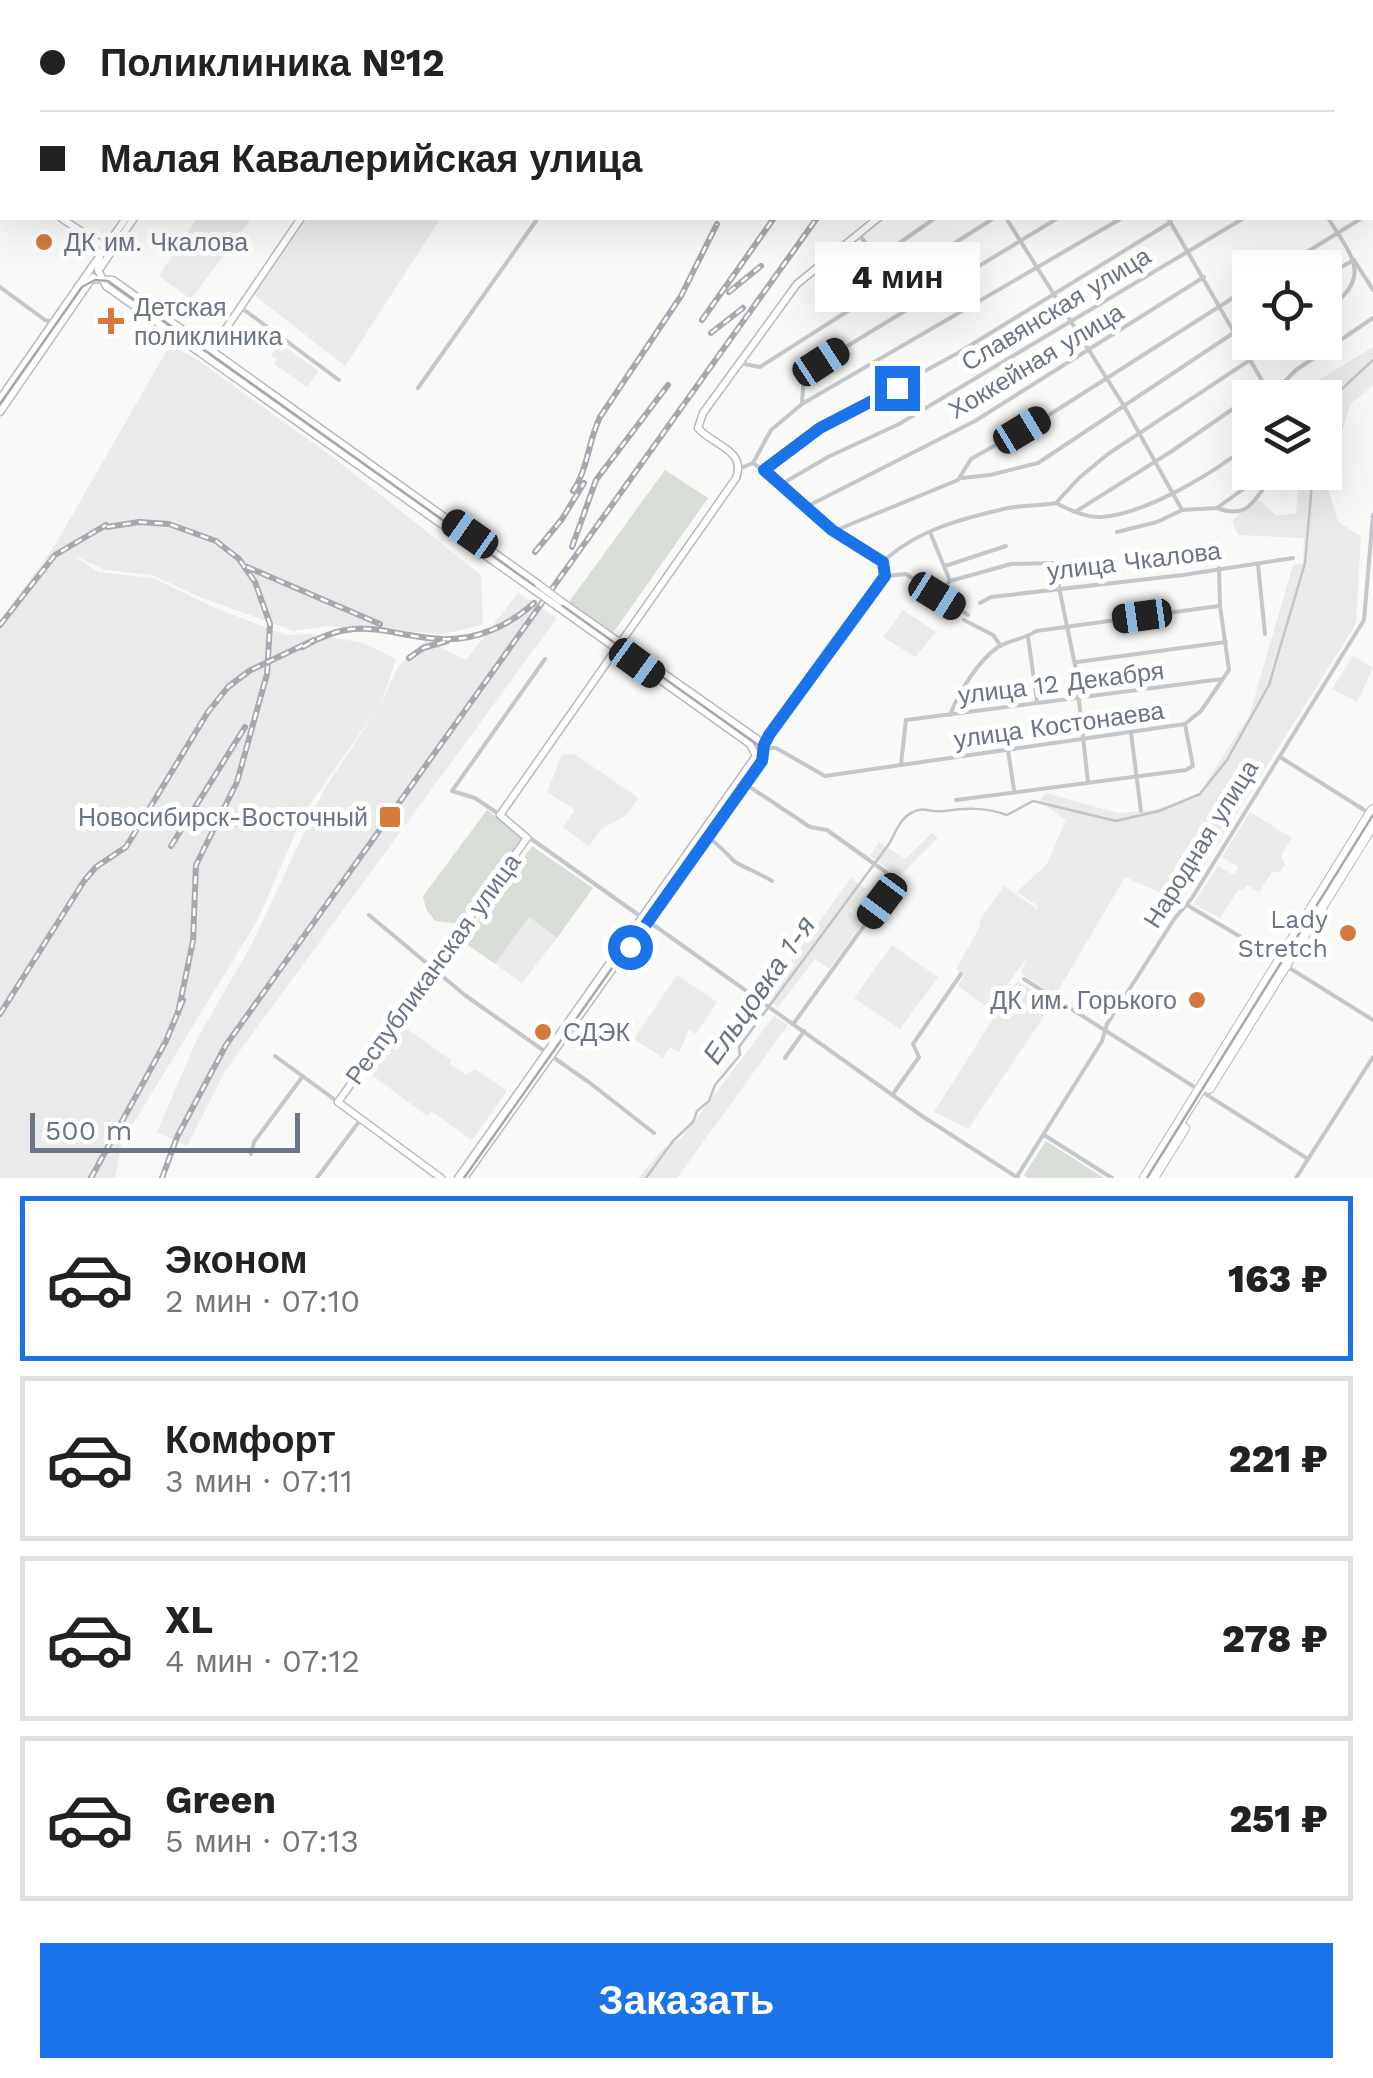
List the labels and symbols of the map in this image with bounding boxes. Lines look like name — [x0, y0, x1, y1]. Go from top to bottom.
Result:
place label: ДК им. Чкалова — [64, 228, 248, 257]
marker: ДК им. Чкалова — [33, 231, 55, 253]
street label: Славянская улица — [956, 241, 1156, 377]
callout: 4 мин — [814, 243, 980, 313]
place label: Детская поликлиника — [134, 293, 282, 351]
street label: Хоккейная улица — [943, 297, 1129, 425]
marker: Детская поликлиника — [98, 308, 124, 334]
car — [788, 333, 854, 391]
route end — [875, 366, 920, 411]
car — [989, 402, 1055, 458]
car — [437, 505, 503, 563]
street label: улица Чкалова — [1045, 536, 1223, 586]
car — [904, 567, 970, 625]
car — [1110, 597, 1174, 635]
car — [604, 633, 670, 693]
street label: улица 12 Декабря — [956, 656, 1166, 710]
street label: улица Костонаева — [952, 696, 1166, 754]
street label: Народная улица — [1138, 755, 1264, 933]
place label: Новосибирск-Восточный — [78, 803, 368, 832]
marker: Новосибирск-Восточный — [377, 804, 403, 830]
street label: Республиканская улица — [340, 848, 526, 1090]
car — [852, 868, 912, 934]
place label: Lady Stretch — [1238, 905, 1328, 963]
water label: Ельцовка 1-я — [696, 910, 822, 1070]
marker: Lady Stretch — [1337, 922, 1359, 944]
route start — [608, 925, 653, 970]
place label: ДК им. Горького — [990, 986, 1177, 1015]
marker: ДК им. Горького — [1186, 989, 1208, 1011]
place label: СДЭК — [563, 1018, 630, 1047]
marker: СДЭК — [532, 1021, 554, 1043]
scale bar — [30, 1108, 300, 1152]

